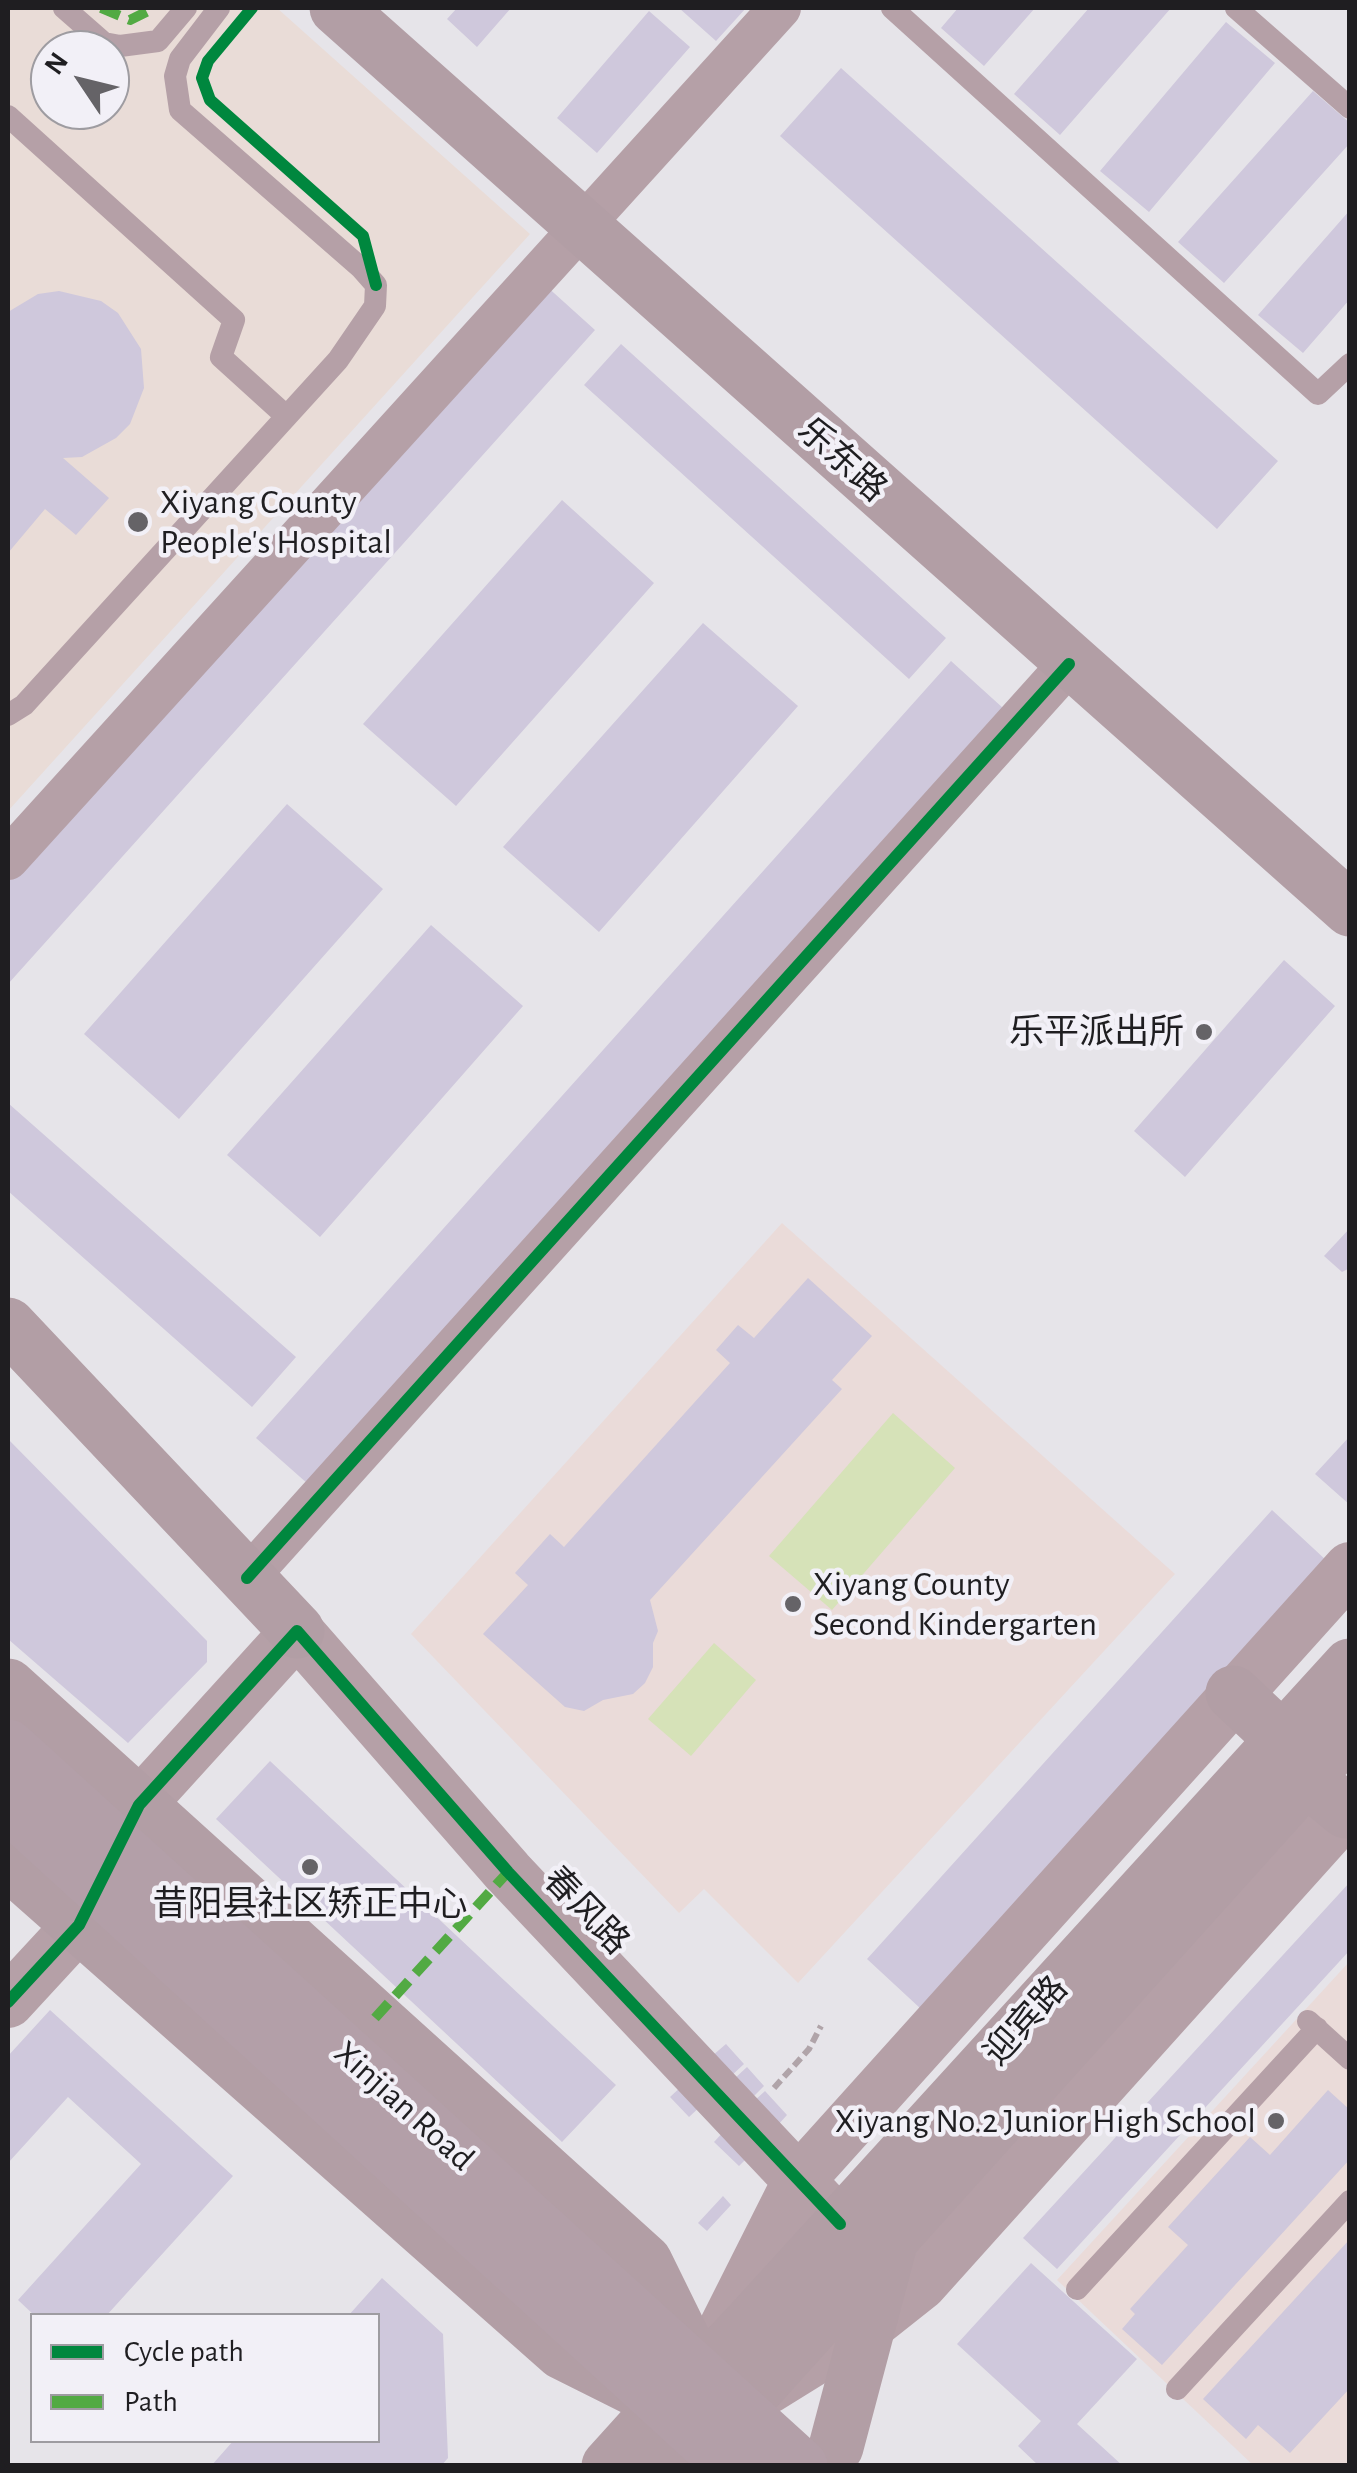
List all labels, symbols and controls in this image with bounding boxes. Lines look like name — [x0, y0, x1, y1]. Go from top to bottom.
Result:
north arrow — [30, 30, 130, 130]
text: N — [40, 48, 74, 80]
street label: 乐东路 — [789, 409, 895, 511]
place label: Xiyang County People's Hospital — [160, 481, 392, 563]
marker: Xiyang County People's Hospital — [125, 509, 151, 535]
place label: 乐平派出所 — [1009, 1011, 1184, 1053]
marker: 乐平派出所 — [1193, 1021, 1215, 1043]
place label: Xiyang County Second Kindergarten — [813, 1563, 1097, 1645]
marker: Xiyang County Second Kindergarten — [782, 1593, 804, 1615]
marker: 昔阳县社区矫正中心 — [299, 1856, 321, 1878]
street label: 春风路 — [534, 1859, 638, 1963]
place label: 昔阳县社区矫正中心 — [153, 1883, 467, 1925]
street label: 迎宾路 — [975, 1968, 1077, 2074]
street label: Xinjian Road — [325, 2032, 483, 2180]
place label: Xiyang No.2 Junior High School — [835, 2100, 1256, 2142]
marker: Xiyang No.2 Junior High School — [1265, 2110, 1287, 2132]
legend — [30, 2313, 380, 2443]
text: Cycle path — [124, 2337, 244, 2367]
text: Path — [124, 2387, 178, 2417]

